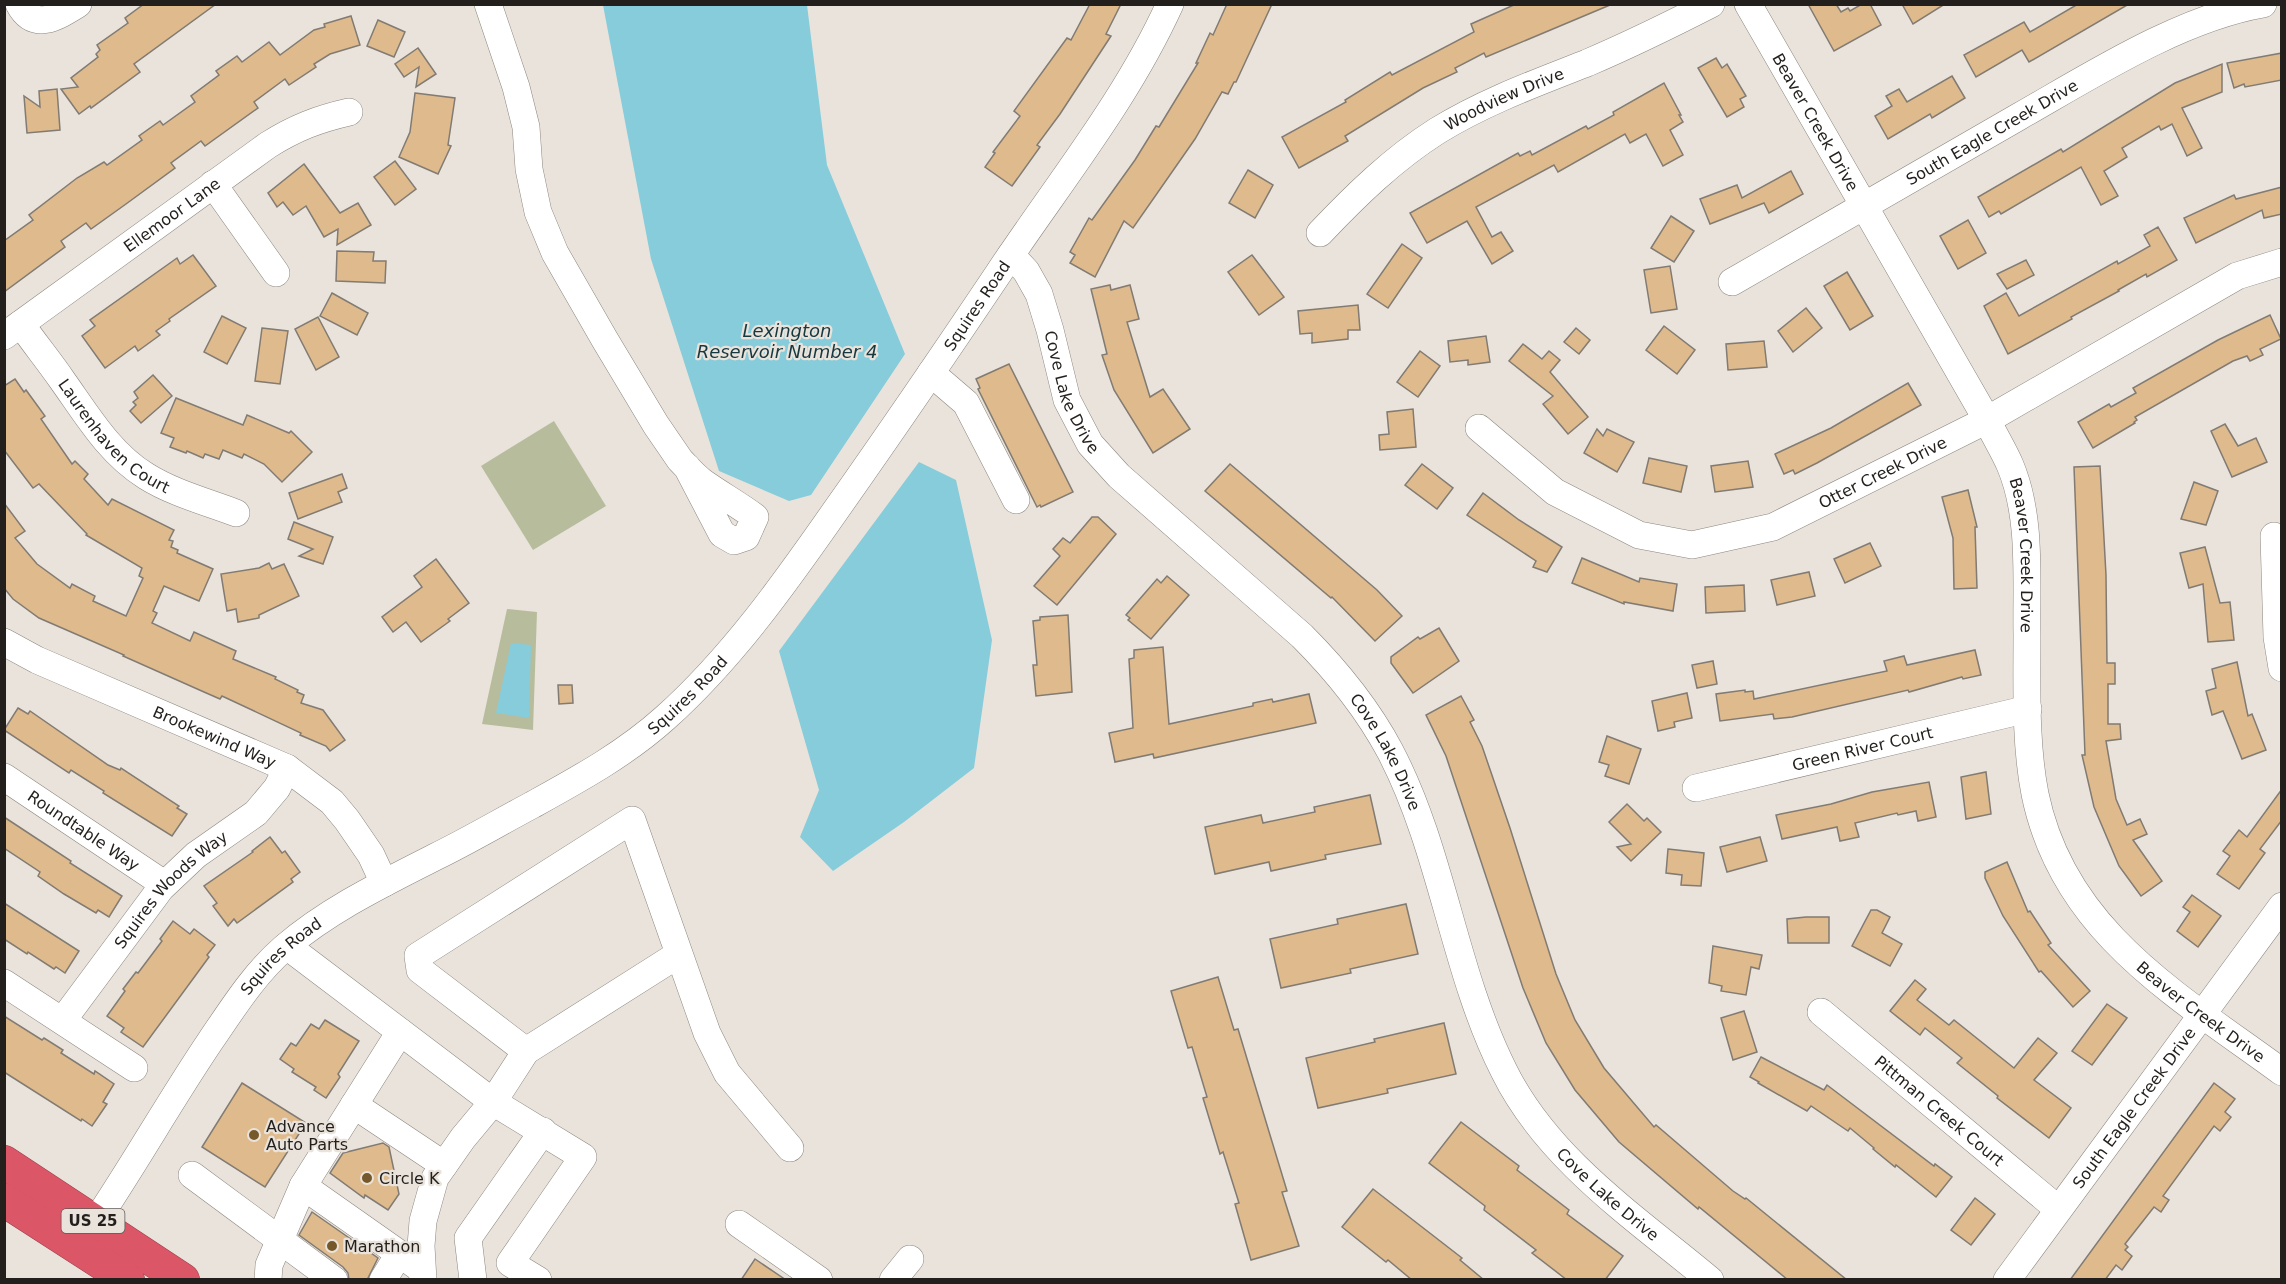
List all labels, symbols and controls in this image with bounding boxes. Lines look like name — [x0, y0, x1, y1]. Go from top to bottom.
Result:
street label: Beaver Creek Drive — [1769, 50, 1863, 194]
street label: Woodview Drive — [1441, 64, 1566, 134]
street label: South Eagle Creek Drive — [1902, 75, 2081, 189]
street label: Ellemoor Lane — [120, 173, 224, 256]
street label: Squires Road — [940, 257, 1014, 354]
water label: Lexington Reservoir Number 4 — [697, 320, 877, 362]
street label: Cove Lake Drive — [1041, 329, 1103, 457]
street label: Laurenhaven Court — [55, 375, 173, 497]
street label: Otter Creek Drive — [1815, 432, 1950, 512]
street label: Beaver Creek Drive — [2006, 475, 2037, 633]
street label: Squires Road — [644, 652, 731, 738]
street label: Cove Lake Drive — [1346, 690, 1425, 813]
street label: Brookewind Way — [150, 702, 279, 772]
street label: Green River Court — [1790, 722, 1935, 774]
street label: Roundtable Way — [24, 786, 143, 874]
street label: Squires Woods Way — [110, 827, 231, 952]
street label: Squires Road — [236, 913, 325, 998]
street label: Beaver Creek Drive — [2133, 957, 2269, 1066]
street label: South Eagle Creek Drive — [2068, 1023, 2199, 1192]
street label: Pittman Creek Court — [1871, 1051, 2008, 1170]
place label: Advance Auto Parts — [266, 1117, 348, 1154]
marker: Advance Auto Parts — [247, 1128, 261, 1142]
street label: Cove Lake Drive — [1553, 1144, 1663, 1244]
place label: Circle K — [379, 1169, 440, 1188]
marker: Circle K — [360, 1171, 374, 1185]
road number: US 25 — [62, 1209, 124, 1233]
place label: Marathon — [344, 1237, 420, 1256]
marker: Marathon — [325, 1239, 339, 1253]

